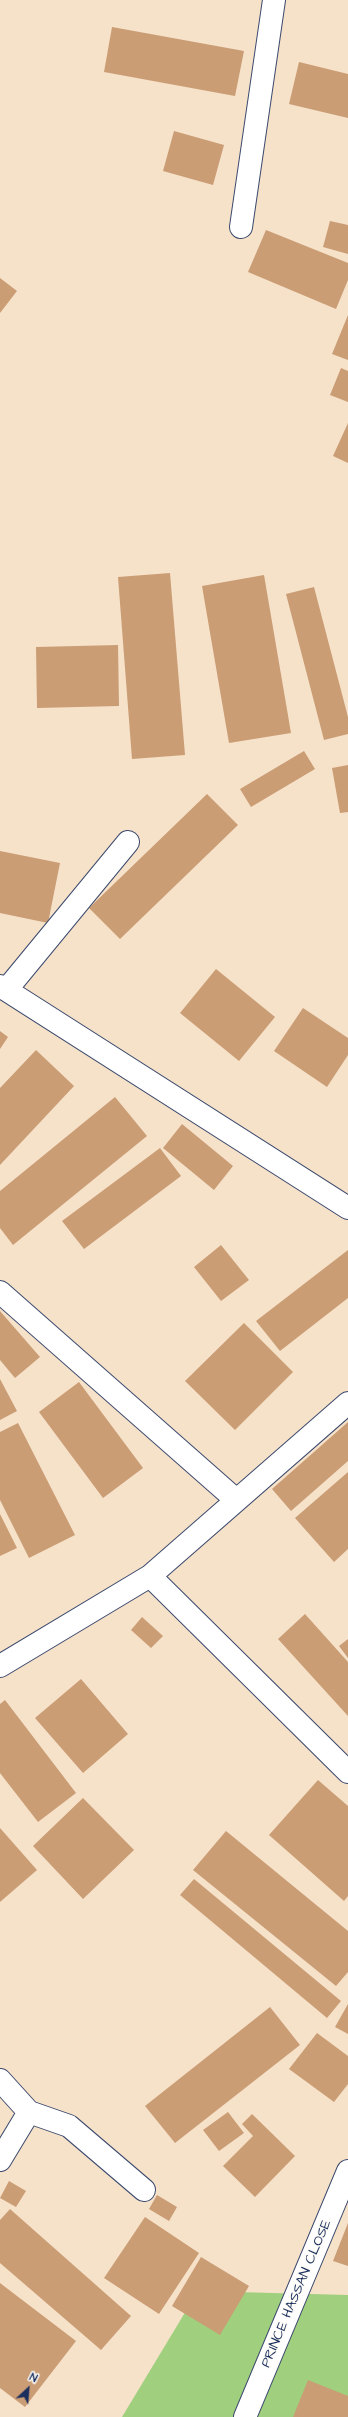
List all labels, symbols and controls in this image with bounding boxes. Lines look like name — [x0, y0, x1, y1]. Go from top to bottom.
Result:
street label: PRINCE HASSAN CLOSE — [258, 2218, 336, 2370]
north arrow — [8, 2369, 48, 2409]
text: N — [27, 2370, 40, 2386]

